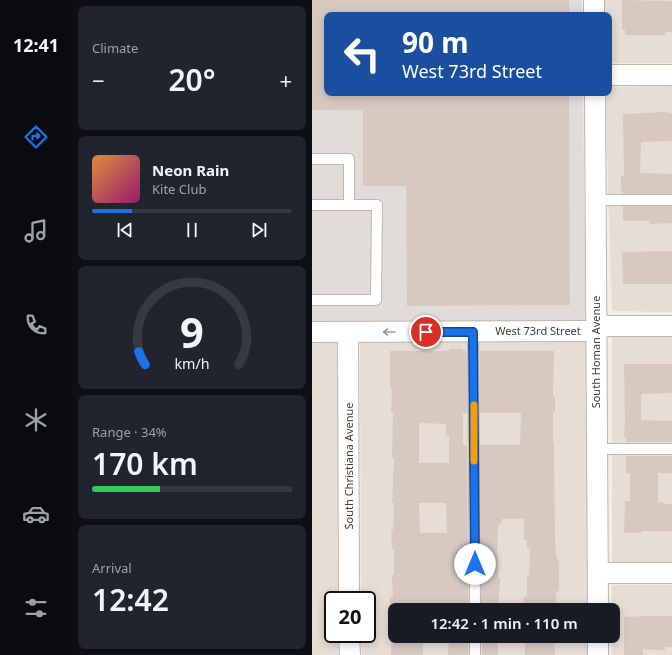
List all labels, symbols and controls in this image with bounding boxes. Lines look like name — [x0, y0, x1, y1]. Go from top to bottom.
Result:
text: 90 m — [402, 23, 469, 61]
icon: left — [336, 28, 388, 80]
text: 12:41 — [13, 33, 59, 57]
text: Climate — [92, 39, 138, 57]
text: 20° — [168, 59, 216, 100]
text: West 73rd Street — [402, 59, 542, 83]
text: − — [92, 65, 105, 95]
text: + — [279, 65, 292, 95]
icon: directions — [22, 123, 50, 151]
text: Neon Rain — [152, 160, 229, 180]
text: Kite Club — [152, 180, 206, 198]
icon: music — [22, 217, 50, 245]
icon: previous — [114, 219, 136, 241]
icon: pause — [181, 219, 203, 241]
icon: next — [248, 219, 270, 241]
street label: South Homan Avenue — [588, 296, 603, 408]
text: 9 — [180, 304, 204, 360]
icon: phone — [22, 311, 50, 339]
pin — [409, 315, 443, 349]
icon: arrive — [415, 321, 437, 343]
street label: West 73rd Street — [495, 323, 581, 338]
one-way arrow — [383, 328, 396, 336]
text: km/h — [174, 354, 210, 373]
street label: South Christiana Avenue — [341, 403, 356, 529]
icon: climate — [22, 406, 50, 434]
text: Range · 34% — [92, 423, 167, 441]
text: 170 km — [92, 443, 198, 484]
icon: car — [22, 500, 50, 528]
position arrow — [454, 543, 496, 585]
text: Arrival — [92, 559, 132, 577]
text: 12:42 — [92, 579, 169, 620]
speed limit sign: 20 — [324, 591, 376, 643]
icon: filters — [22, 594, 50, 622]
text: 12:42 · 1 min · 110 m — [430, 613, 578, 633]

